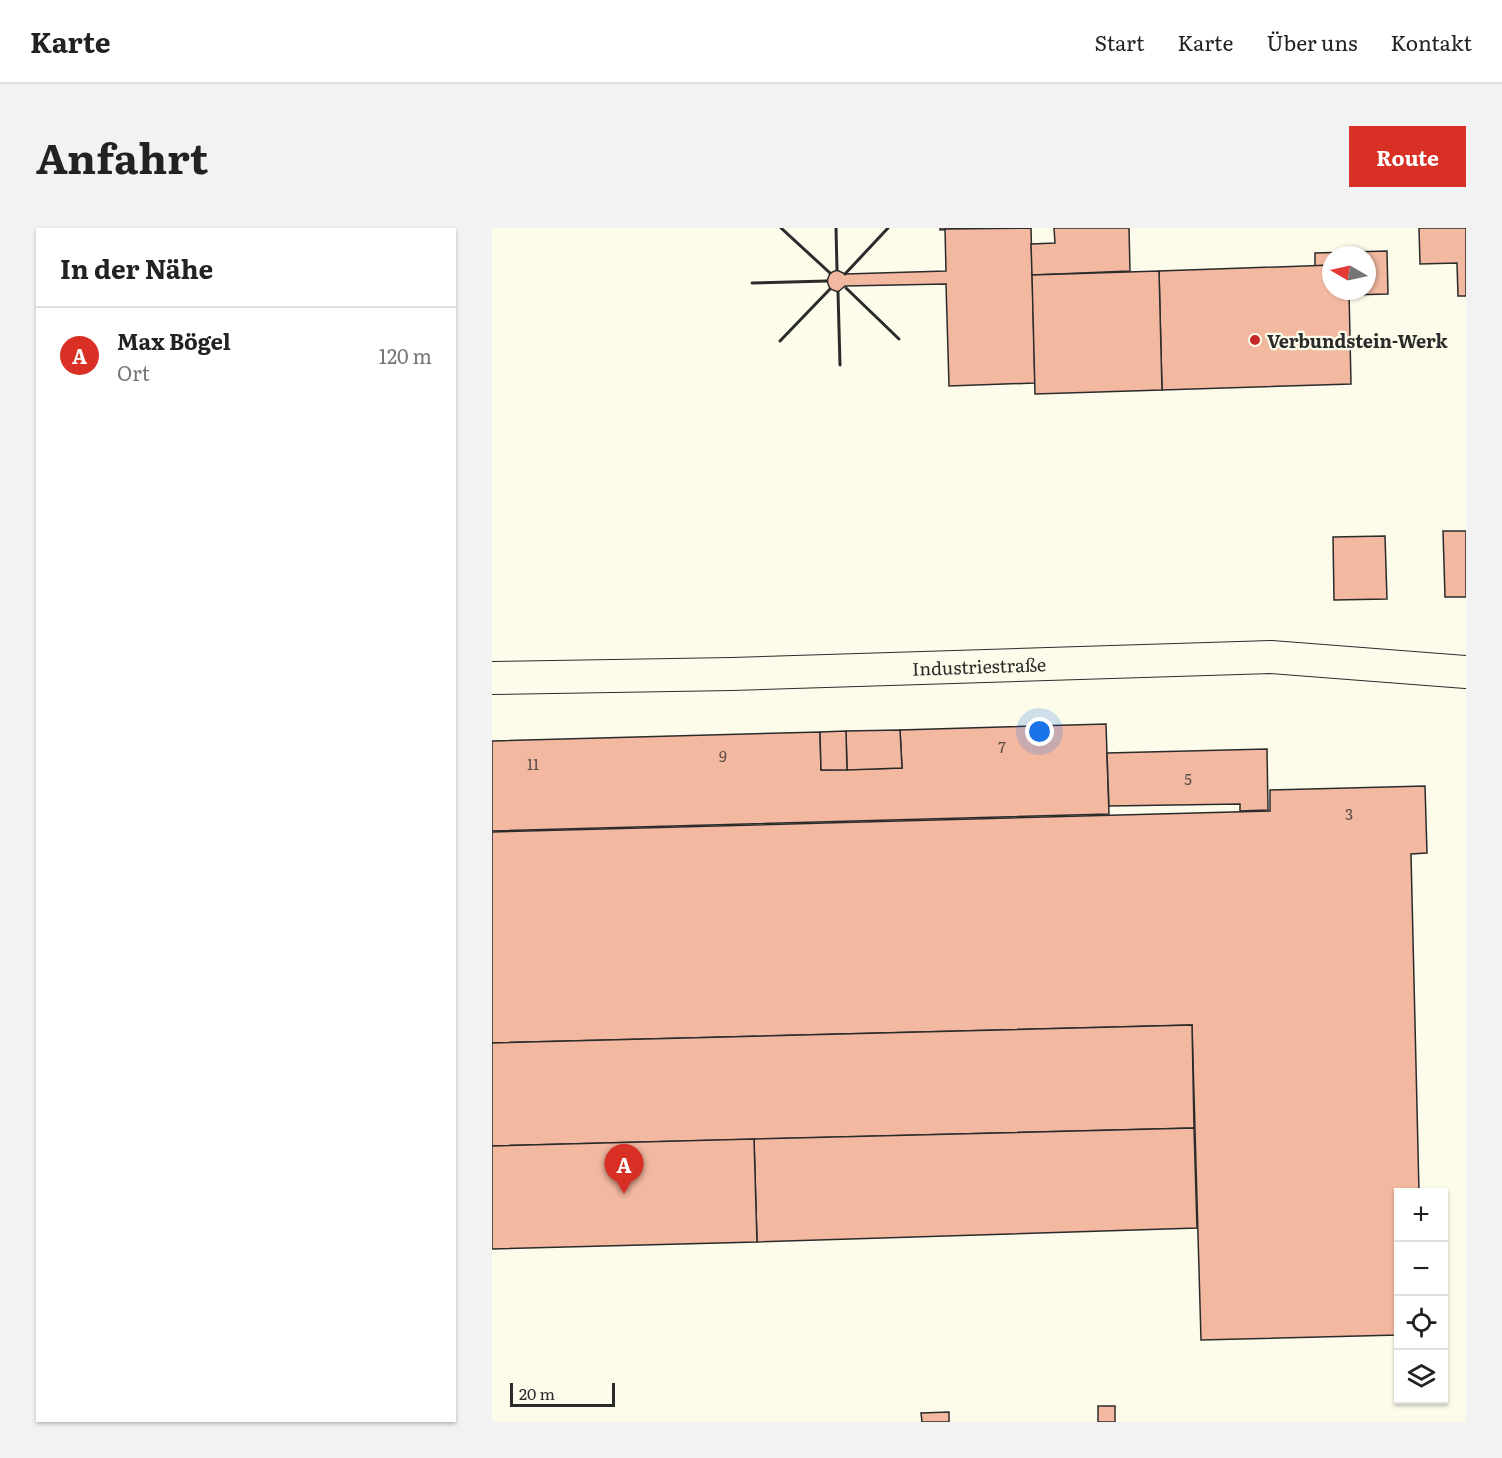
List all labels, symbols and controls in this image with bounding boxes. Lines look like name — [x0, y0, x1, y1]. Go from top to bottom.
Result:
text: Karte — [30, 20, 111, 62]
text: Start — [1094, 26, 1145, 57]
text: Karte — [1178, 26, 1233, 57]
text: Über uns — [1266, 26, 1357, 57]
text: Kontakt — [1390, 26, 1472, 57]
text: Anfahrt — [36, 125, 208, 187]
button: Route — [1349, 126, 1466, 187]
north arrow — [1322, 246, 1376, 300]
text: In der Nähe — [60, 248, 213, 287]
text: Max Bögel — [117, 324, 231, 357]
place label: Verbundstein-Werk — [1267, 327, 1449, 354]
marker: Verbundstein-Werk — [1248, 333, 1262, 347]
text: A — [72, 340, 87, 370]
text: 120 m — [379, 340, 432, 370]
text: Ort — [117, 357, 150, 387]
street label: Industriestraße — [911, 650, 1047, 682]
your location — [1025, 717, 1054, 746]
house number: 7 — [998, 735, 1006, 758]
house number: 9 — [719, 744, 727, 767]
house number: 11 — [527, 752, 539, 775]
house number: 5 — [1184, 767, 1192, 790]
house number: 3 — [1345, 802, 1353, 825]
pin: A — [604, 1144, 644, 1194]
map controls — [1394, 1188, 1448, 1404]
button: + — [1394, 1188, 1448, 1242]
button: − — [1394, 1242, 1448, 1296]
button: locate — [1394, 1296, 1448, 1350]
button: layers — [1394, 1350, 1448, 1404]
scale bar — [510, 1380, 615, 1408]
text: 20 m — [519, 1381, 555, 1405]

